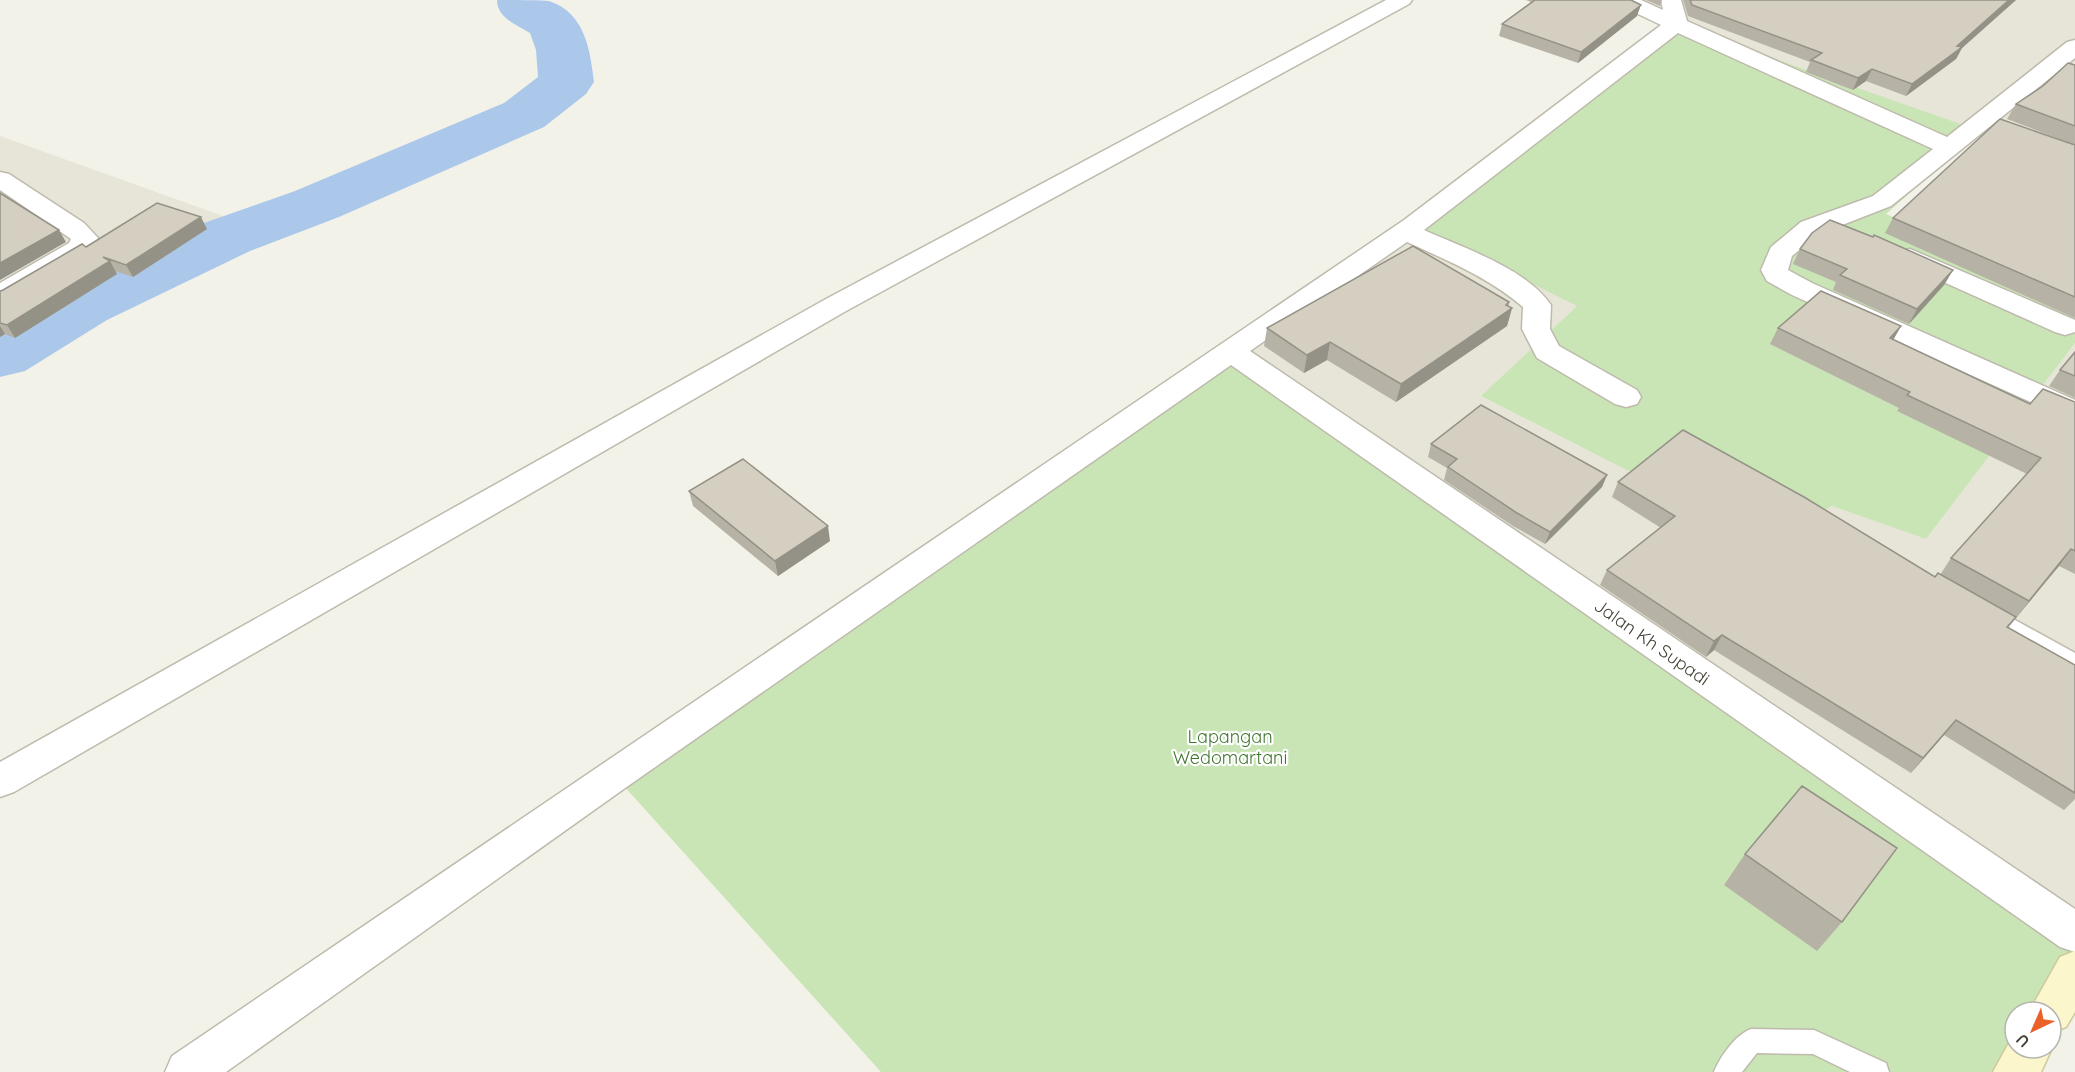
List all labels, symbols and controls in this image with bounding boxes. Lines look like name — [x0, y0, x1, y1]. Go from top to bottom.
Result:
street label: Jalan Kh Supadi — [1590, 594, 1714, 690]
park label: Lapangan Wedomartani — [1173, 725, 1287, 769]
north arrow — [2003, 1000, 2063, 1060]
text: U — [2012, 1030, 2034, 1052]

